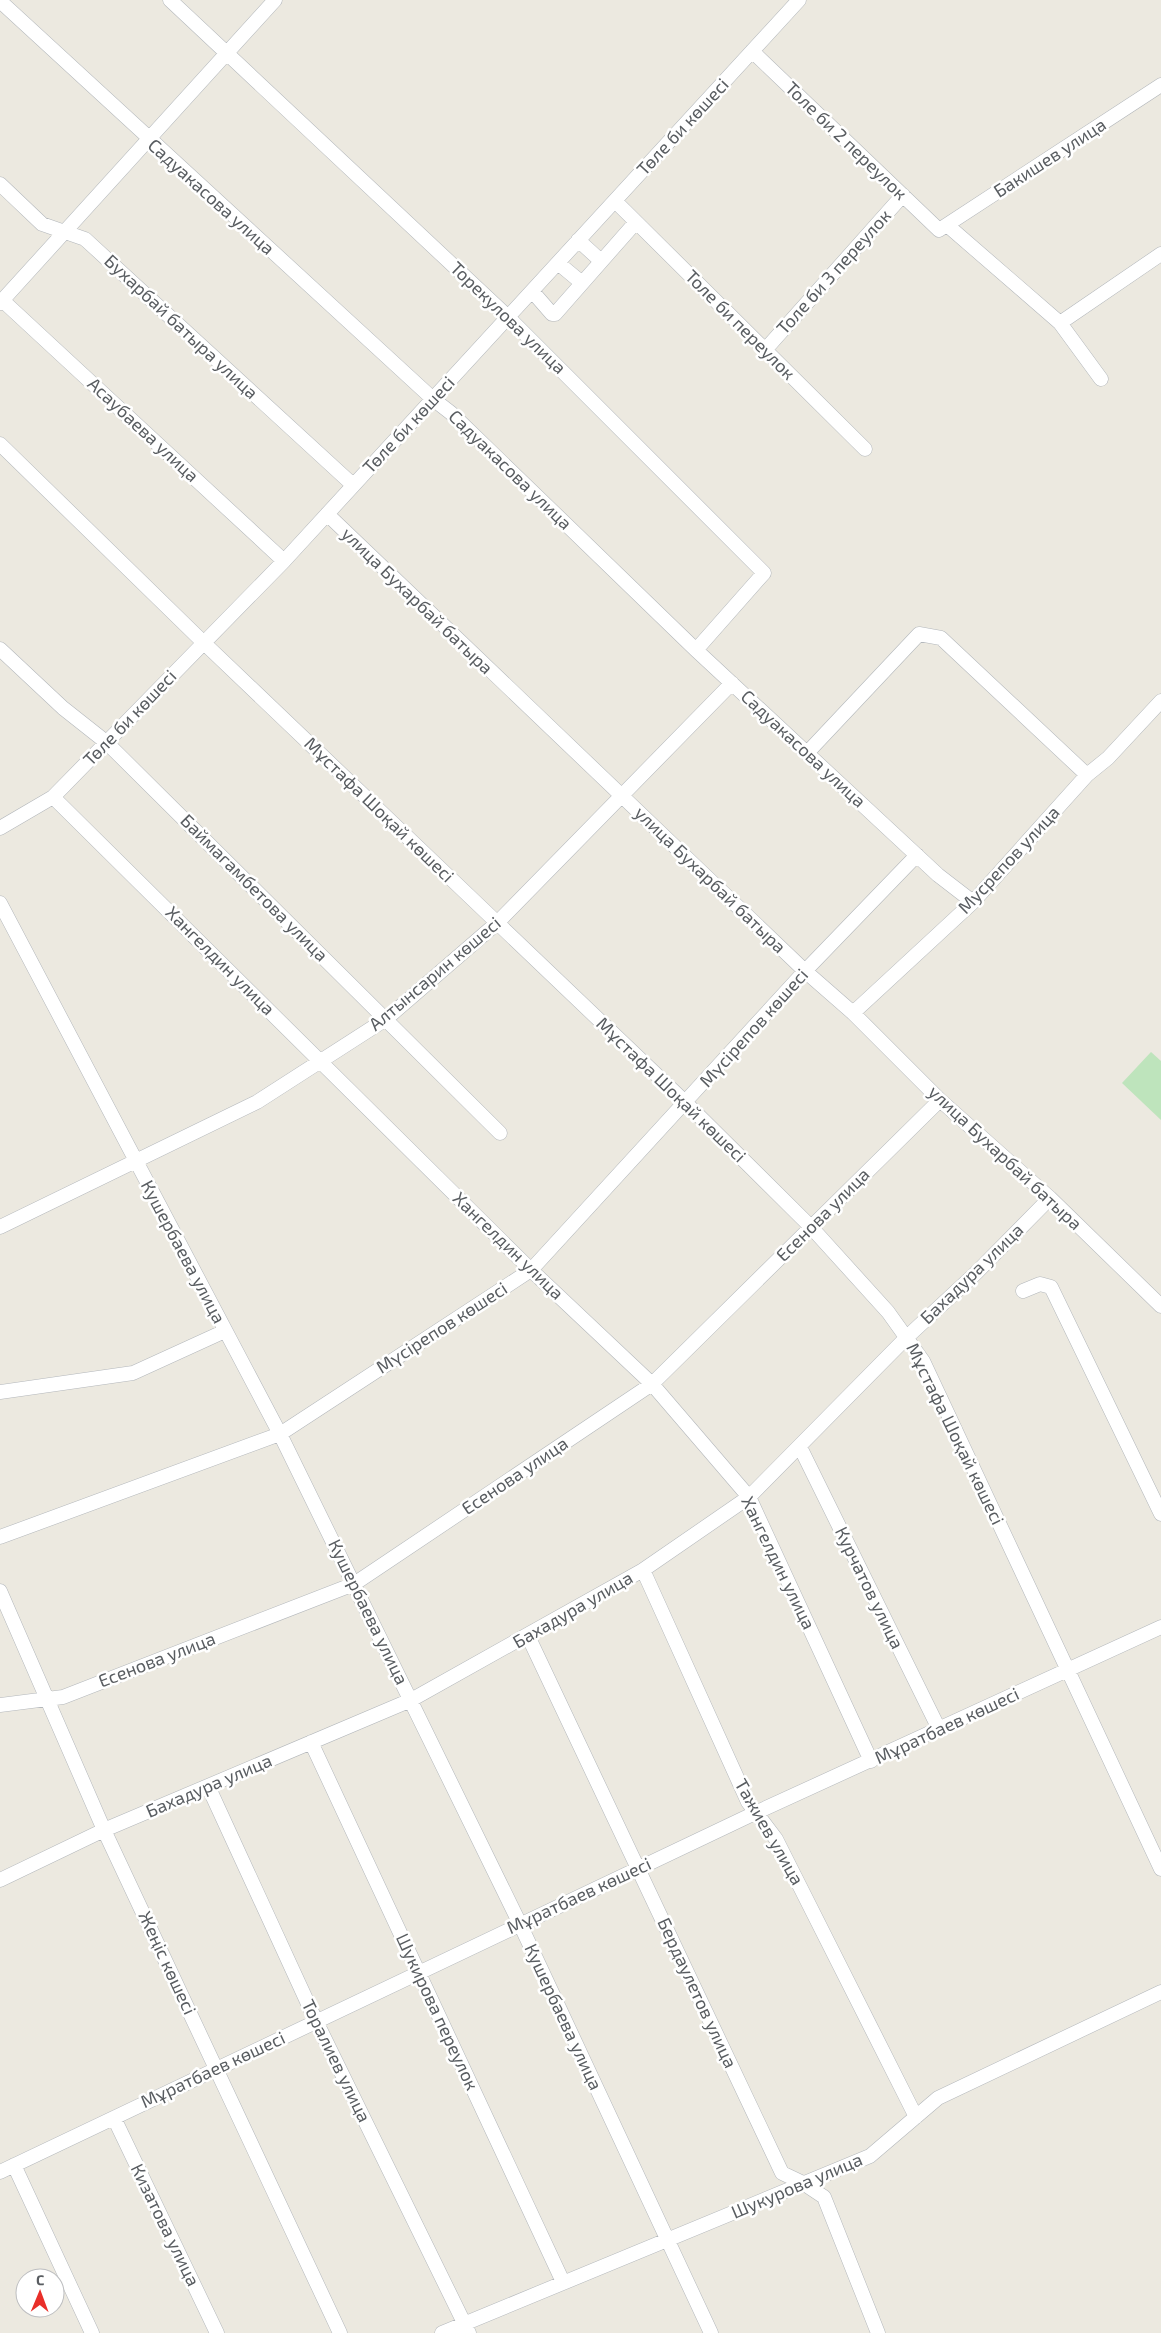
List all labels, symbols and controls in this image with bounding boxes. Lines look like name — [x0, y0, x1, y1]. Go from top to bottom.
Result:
street label: Төле би көшесі — [632, 73, 733, 179]
street label: Толе би 2 переулок — [781, 77, 912, 204]
street label: Бакишев улица — [989, 113, 1110, 202]
street label: Садуакасова улица — [144, 134, 280, 259]
street label: Толе би 3 переулок — [771, 204, 895, 338]
street label: Бухарбай батыра улица — [100, 249, 263, 403]
street label: Торекулова улица — [446, 257, 571, 378]
street label: Толе би переулок — [681, 265, 801, 384]
street label: Төле би көшесі — [358, 371, 459, 477]
street label: Асаубаева улица — [84, 372, 204, 486]
street label: Садуакасова улица — [445, 405, 577, 534]
street label: улица Бухарбай батыра — [337, 522, 498, 678]
street label: Төле би көшесі — [78, 665, 181, 770]
street label: Садуакасова улица — [737, 685, 871, 812]
street label: Мұстафа Шоқай көшесі — [300, 732, 459, 887]
street label: улица Бухарбай батыра — [630, 801, 791, 957]
street label: Мусрепов улица — [953, 801, 1064, 918]
street label: Баймагамбетова улица — [176, 809, 333, 966]
street label: Хангелдин улица — [162, 901, 280, 1019]
street label: Алтынсарин көшесі — [364, 912, 505, 1035]
street label: Мүсірепов көшесі — [694, 964, 812, 1091]
street label: Мұстафа Шоқай көшесі — [592, 1012, 751, 1167]
street label: улица Бухарбай батыра — [924, 1080, 1087, 1234]
street label: Есенова улица — [771, 1163, 874, 1266]
street label: Кушербаева улица — [137, 1176, 231, 1327]
street label: Хангелдин улица — [449, 1187, 569, 1304]
street label: Бахадура улица — [915, 1219, 1027, 1328]
street label: Мүсірепов көшесі — [372, 1277, 511, 1378]
street label: Мұстафа Шоқай көшесі — [902, 1339, 1010, 1528]
street label: Есенова улица — [457, 1432, 572, 1519]
street label: Хангелдин улица — [737, 1492, 821, 1633]
street label: Курчатов улица — [831, 1523, 909, 1652]
street label: Кушербаева улица — [324, 1535, 414, 1688]
street label: Бахадура улица — [509, 1566, 636, 1652]
street label: Есенова улица — [95, 1627, 218, 1691]
street label: Мұратбаев көшесі — [871, 1682, 1022, 1768]
street label: Бахадура улица — [142, 1749, 275, 1822]
street label: Тажиев улица — [731, 1774, 809, 1889]
street label: Мұратбаев көшесі — [503, 1852, 654, 1938]
street label: Жеңіс көшесі — [134, 1907, 201, 2018]
street label: Бердаулетов улица — [653, 1914, 742, 2071]
street label: Шукирова переулок — [392, 1930, 484, 2094]
street label: Кушербаева улица — [520, 1940, 607, 2093]
street label: Торалиев улица — [298, 1996, 376, 2126]
street label: Мұратбаев көшесі — [137, 2026, 288, 2112]
street label: Шукурова улица — [728, 2148, 866, 2223]
street label: Кизатова улица — [127, 2160, 205, 2289]
north arrow — [15, 2268, 65, 2318]
text: С — [36, 2271, 45, 2288]

